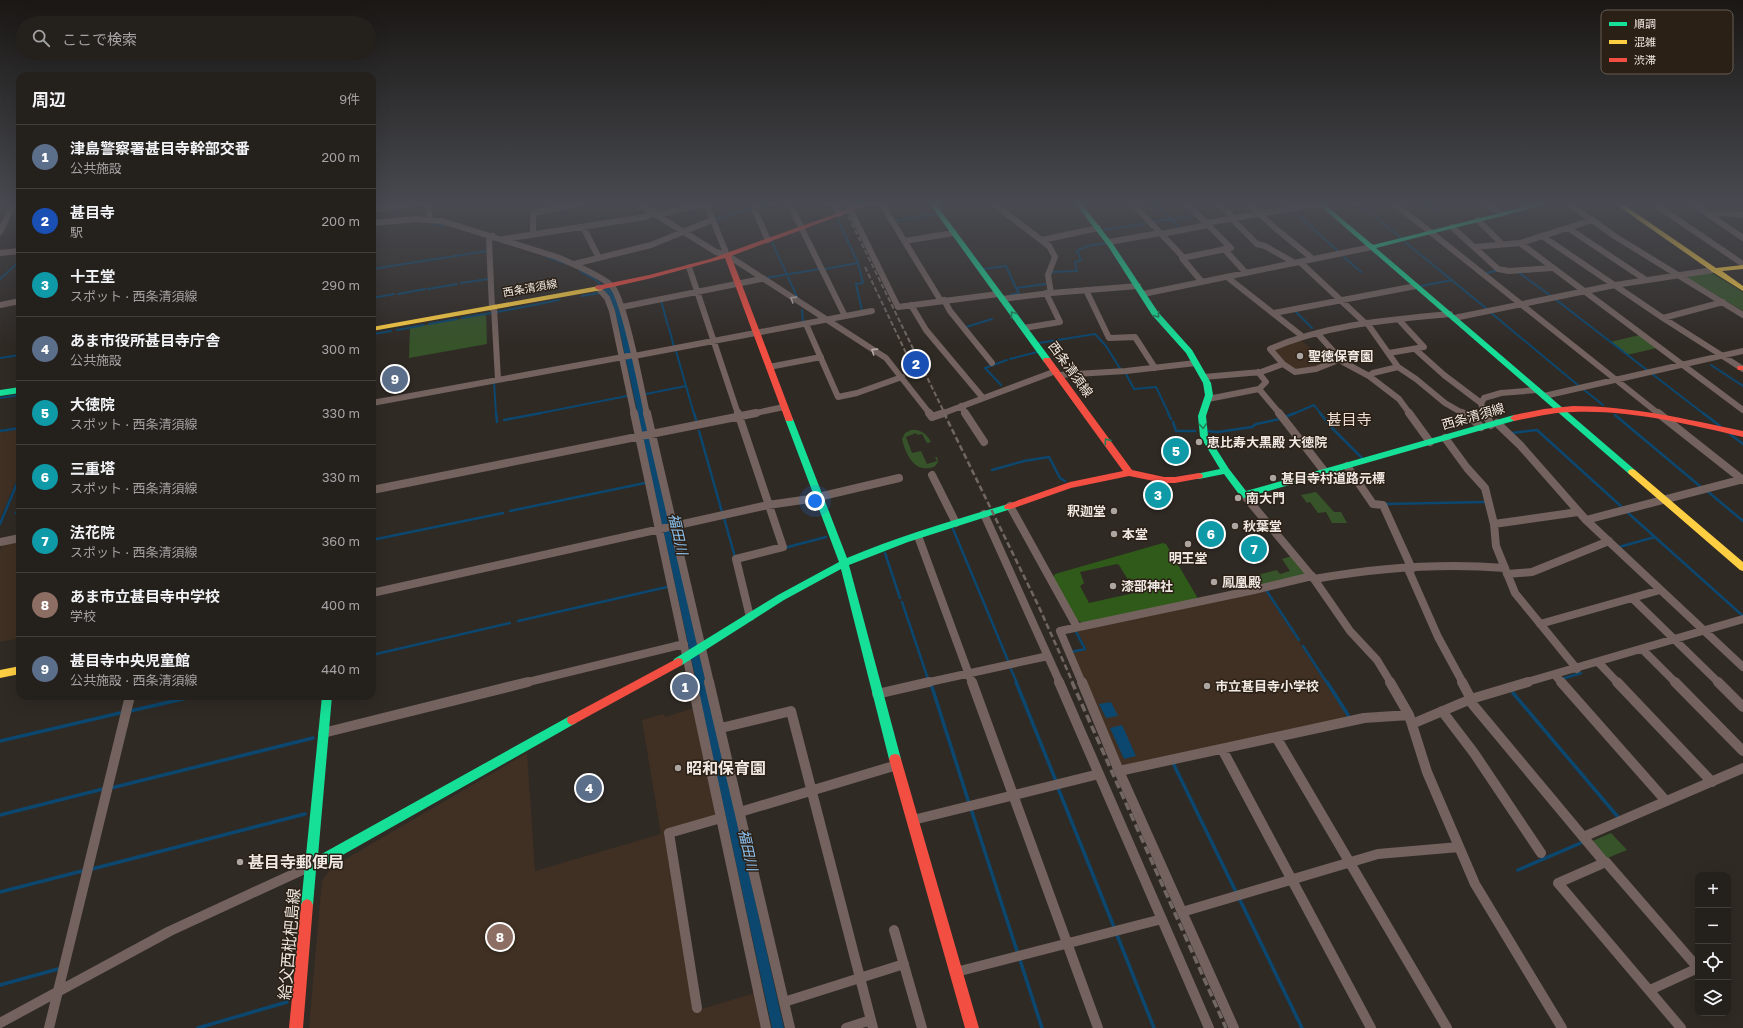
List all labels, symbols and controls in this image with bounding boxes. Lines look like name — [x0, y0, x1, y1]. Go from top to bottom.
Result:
legend — [1601, 10, 1733, 74]
search box — [16, 16, 376, 60]
text: 順調 — [1634, 17, 1656, 30]
icon: search — [30, 27, 52, 49]
text: ここで検索 — [62, 30, 137, 48]
text: 混雑 — [1634, 35, 1656, 48]
text: 渋滞 — [1634, 53, 1656, 66]
text: 周辺 — [32, 89, 66, 110]
text: 9件 — [339, 91, 360, 107]
text: 津島警察署甚目寺幹部交番 — [70, 139, 250, 157]
text: 1 — [42, 149, 48, 165]
text: 200 m — [322, 149, 360, 165]
text: 公共施設 — [70, 160, 122, 176]
text: 甚目寺 — [70, 203, 115, 221]
text: 2 — [41, 213, 49, 229]
text: 200 m — [322, 213, 360, 229]
text: 駅 — [70, 224, 83, 240]
text: 十王堂 — [70, 267, 115, 285]
street label: 西条清須線 — [502, 276, 558, 299]
text: 3 — [41, 277, 49, 293]
text: 290 m — [322, 277, 360, 293]
text: スポット · 西条清須線 — [70, 288, 197, 304]
one-way arrow — [790, 296, 797, 304]
one-way arrow — [1152, 310, 1159, 317]
one-way arrow — [1011, 311, 1018, 318]
text: あま市役所甚目寺庁舎 — [70, 331, 220, 349]
street label: 西条清須線 — [1045, 338, 1097, 400]
text: 4 — [41, 341, 49, 357]
text: 300 m — [322, 341, 360, 357]
one-way arrow — [872, 348, 879, 355]
place label: 聖徳保育園 — [1308, 348, 1373, 364]
pin: 2 — [903, 349, 929, 379]
marker: 聖徳保育園 — [1295, 351, 1305, 361]
text: 公共施設 — [70, 352, 122, 368]
pin: 9 — [382, 364, 408, 394]
text: 大徳院 — [70, 395, 115, 413]
street label: 西条清須線 — [1440, 399, 1506, 433]
text: 5 — [41, 405, 49, 421]
text: 330 m — [322, 405, 360, 421]
district label: 甚目寺 — [1326, 410, 1372, 428]
text: スポット · 西条清須線 — [70, 416, 197, 432]
one-way arrow — [1198, 423, 1207, 429]
place label: 恵比寿大黒殿 大徳院 — [1207, 434, 1327, 450]
pin: 5 — [1163, 436, 1189, 466]
marker: 恵比寿大黒殿 大徳院 — [1194, 437, 1204, 447]
one-way arrow — [1104, 438, 1111, 445]
text: 三重塔 — [70, 459, 115, 477]
text: 6 — [41, 469, 49, 485]
text: 330 m — [322, 469, 360, 485]
place label: 甚目寺村道路元標 — [1281, 470, 1385, 486]
marker: 甚目寺村道路元標 — [1268, 473, 1278, 483]
text: スポット · 西条清須線 — [70, 480, 197, 496]
pin: 3 — [1145, 480, 1171, 510]
place label: 南大門 — [1246, 490, 1285, 506]
your location — [805, 491, 825, 511]
marker: 南大門 — [1233, 493, 1243, 503]
place label: 釈迦堂 — [1067, 503, 1106, 519]
marker: 釈迦堂 — [1109, 506, 1119, 516]
water label: 福田川 — [665, 512, 692, 558]
place label: 秋葉堂 — [1243, 518, 1282, 534]
pin: 6 — [1198, 519, 1224, 549]
marker: 秋葉堂 — [1230, 521, 1240, 531]
text: 法花院 — [70, 523, 115, 541]
place label: 本堂 — [1122, 526, 1148, 542]
marker: 本堂 — [1109, 529, 1119, 539]
text: 7 — [41, 533, 49, 549]
text: 360 m — [322, 533, 360, 549]
pin: 7 — [1241, 534, 1267, 564]
marker: 明王堂 — [1183, 539, 1193, 549]
text: スポット · 西条清須線 — [70, 544, 197, 560]
place label: 明王堂 — [1168, 550, 1208, 566]
place label: 鳳凰殿 — [1222, 574, 1261, 590]
marker: 鳳凰殿 — [1209, 577, 1219, 587]
place label: 漆部神社 — [1121, 578, 1173, 594]
marker: 漆部神社 — [1108, 581, 1118, 591]
text: あま市立甚目寺中学校 — [70, 587, 220, 605]
text: 8 — [41, 597, 49, 613]
text: 400 m — [321, 597, 360, 613]
text: 学校 — [70, 608, 96, 624]
text: 甚目寺中央児童館 — [70, 651, 190, 669]
text: 9 — [41, 661, 49, 677]
text: 440 m — [321, 661, 360, 677]
text: 公共施設 · 西条清須線 — [70, 672, 197, 688]
pin: 1 — [672, 672, 698, 702]
place label: 市立甚目寺小学校 — [1215, 678, 1319, 694]
marker: 市立甚目寺小学校 — [1202, 681, 1212, 691]
place label: 昭和保育園 — [686, 758, 766, 778]
marker: 昭和保育園 — [673, 763, 683, 773]
pin: 4 — [576, 773, 602, 803]
water label: 福田川 — [735, 828, 762, 874]
place label: 甚目寺郵便局 — [248, 852, 344, 872]
marker: 甚目寺郵便局 — [235, 857, 245, 867]
map controls — [1695, 872, 1731, 1016]
button: + — [1695, 872, 1731, 908]
street label: 給父西枇杷島線 — [274, 887, 304, 1001]
button: − — [1695, 908, 1731, 944]
pin: 8 — [487, 922, 513, 952]
button: locate — [1695, 944, 1731, 980]
button: layers — [1695, 980, 1731, 1016]

